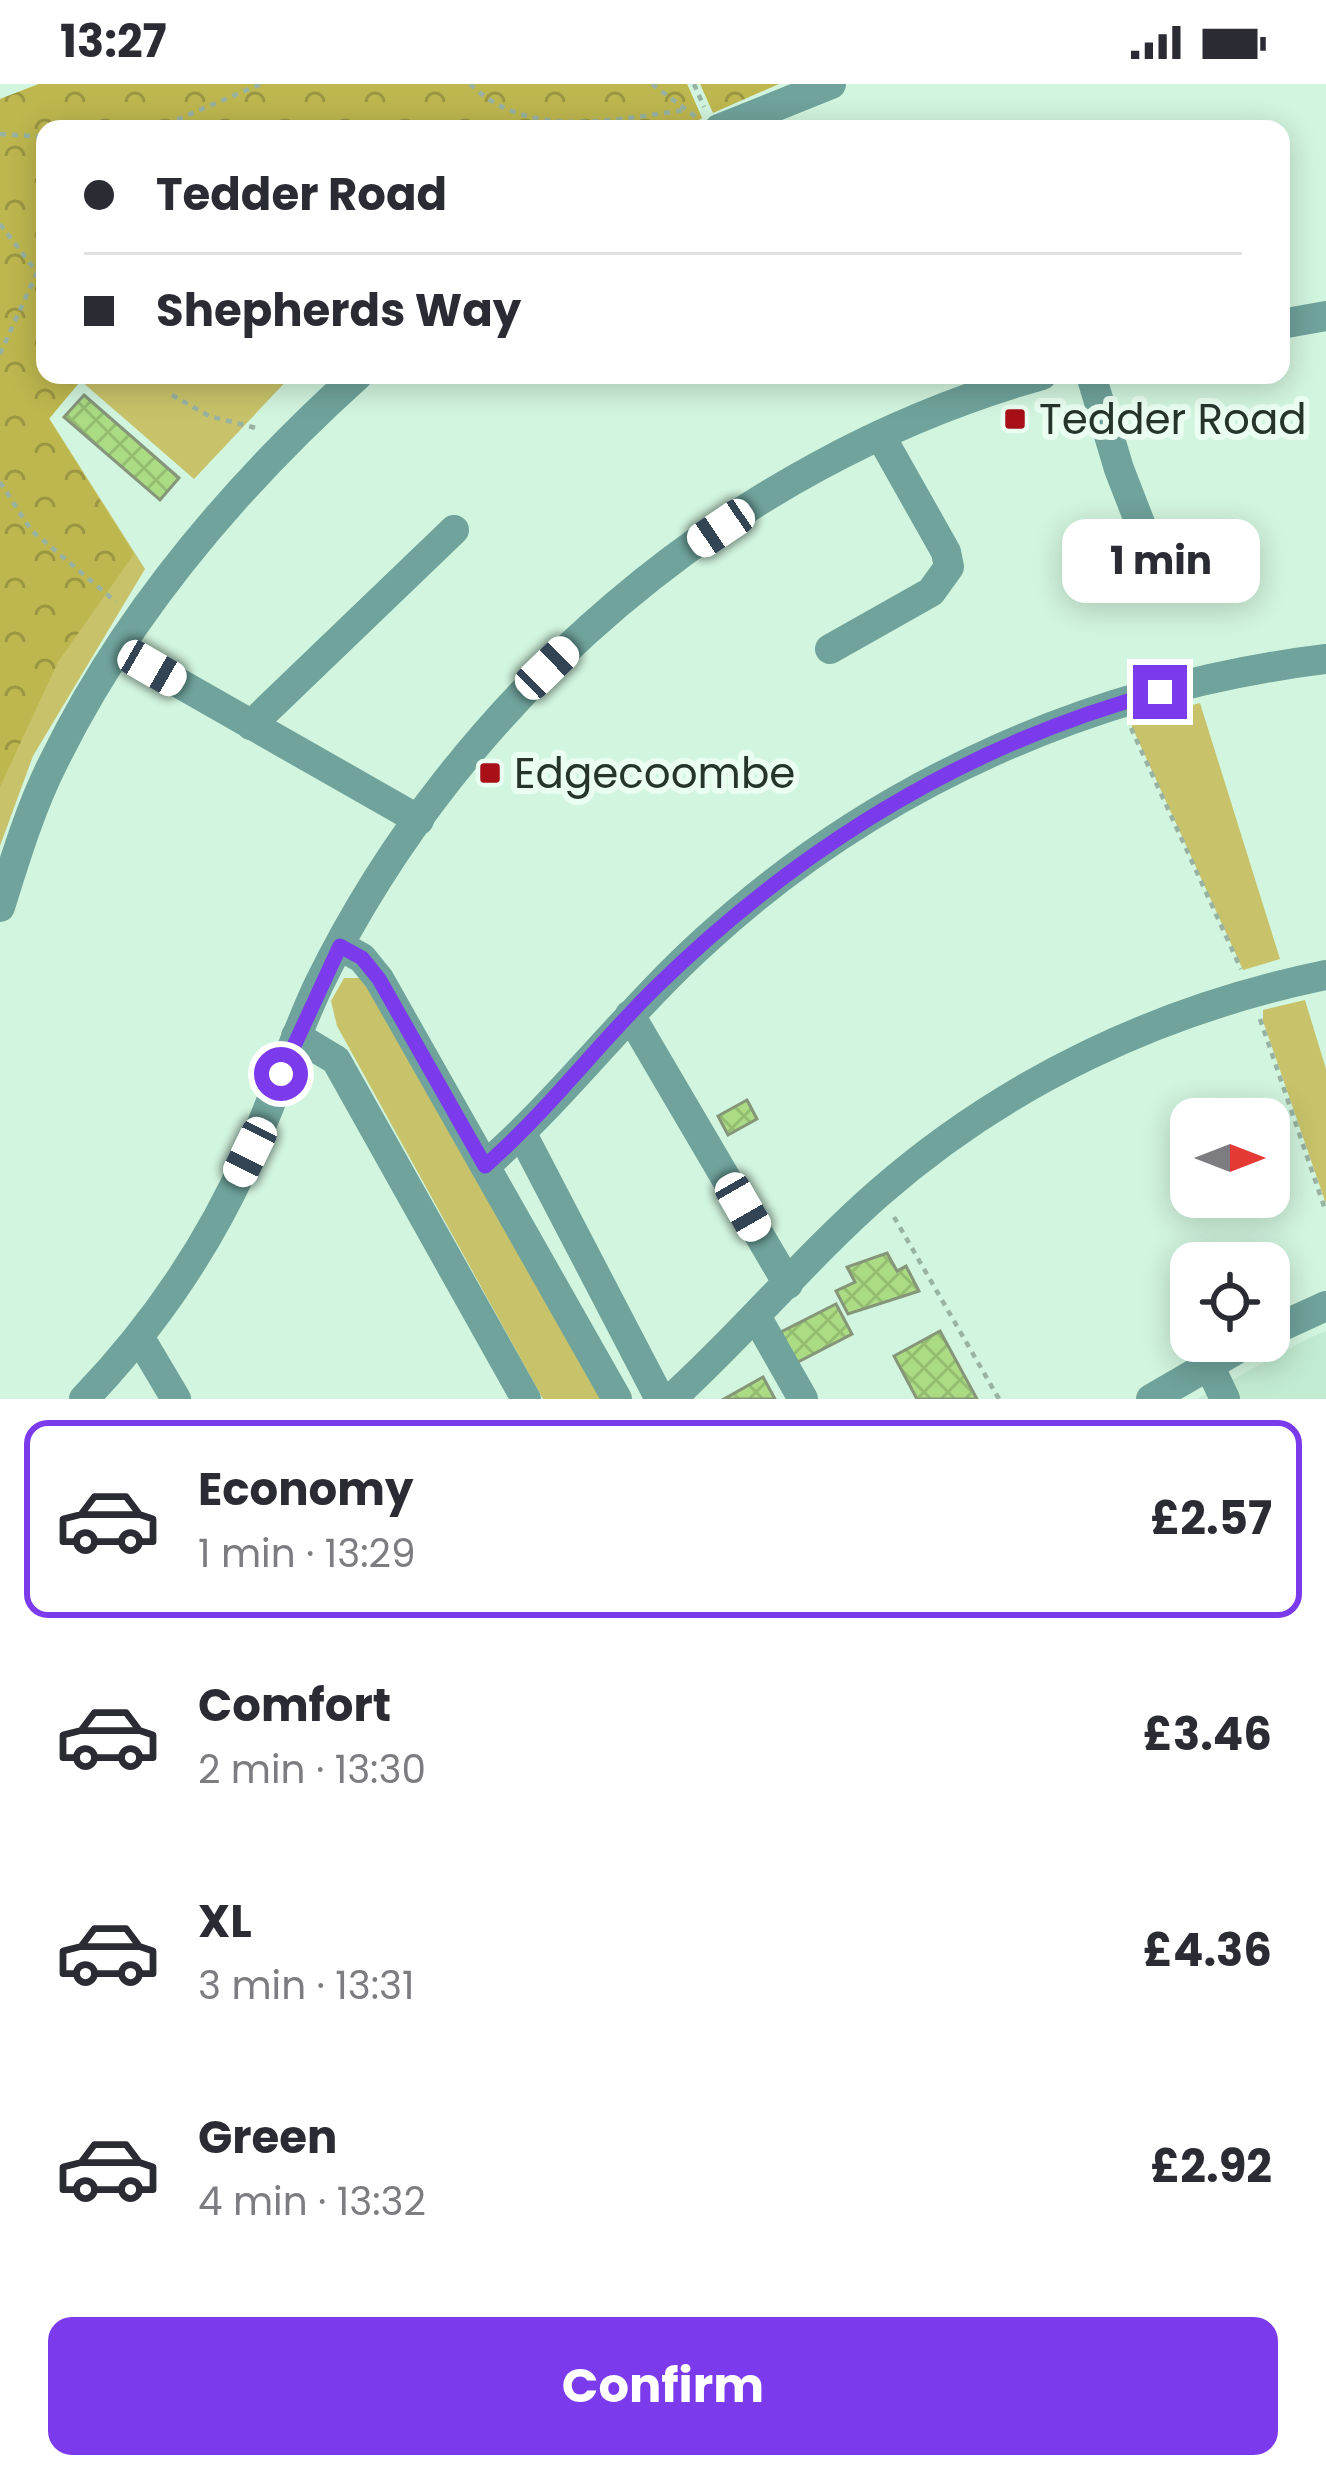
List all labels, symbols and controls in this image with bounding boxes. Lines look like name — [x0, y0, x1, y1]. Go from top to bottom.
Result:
text: 13:27 — [60, 10, 167, 73]
text: Tedder Road — [156, 163, 447, 226]
text: Shepherds Way — [156, 279, 521, 342]
place label: Tedder Road — [1039, 390, 1307, 449]
marker: Tedder Road — [1002, 406, 1028, 432]
car — [681, 493, 761, 563]
callout: 1 min — [1061, 518, 1259, 602]
text: 1 min — [1110, 533, 1212, 588]
car — [509, 630, 585, 706]
car — [112, 634, 192, 702]
route end — [1133, 665, 1187, 719]
place label: Edgecoombe — [514, 744, 795, 803]
marker: Edgecoombe — [477, 760, 503, 786]
route start — [254, 1047, 308, 1101]
north arrow — [1170, 1098, 1290, 1218]
map controls — [1170, 1098, 1290, 1362]
car — [218, 1112, 282, 1192]
car — [709, 1167, 777, 1247]
button: locate — [1170, 1242, 1290, 1362]
text: Economy — [198, 1458, 413, 1521]
icon: car — [54, 1465, 162, 1573]
text: £2.57 — [1150, 1487, 1272, 1550]
text: 1 min · 13:29 — [198, 1526, 415, 1581]
text: Comfort — [198, 1674, 391, 1737]
icon: car — [54, 1681, 162, 1789]
text: £3.46 — [1143, 1703, 1272, 1766]
text: 2 min · 13:30 — [198, 1742, 426, 1797]
text: XL — [198, 1890, 252, 1953]
icon: car — [54, 1897, 162, 2005]
text: £4.36 — [1143, 1919, 1272, 1982]
text: 3 min · 13:31 — [198, 1958, 414, 2013]
text: Green — [198, 2106, 337, 2169]
icon: car — [54, 2113, 162, 2221]
text: £2.92 — [1150, 2135, 1272, 2198]
text: 4 min · 13:32 — [198, 2174, 426, 2229]
button: Confirm — [48, 2317, 1278, 2455]

